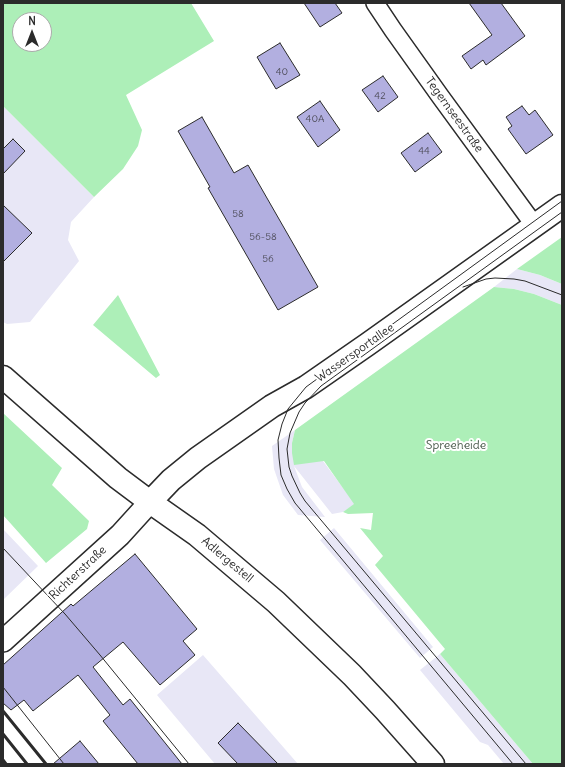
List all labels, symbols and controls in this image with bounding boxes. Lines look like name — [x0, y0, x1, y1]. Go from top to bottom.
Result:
north arrow — [12, 12, 52, 52]
text: N — [28, 14, 36, 28]
house number: 40 — [276, 66, 288, 78]
street label: Tegernseestraße — [422, 75, 486, 155]
house number: 42 — [374, 90, 386, 102]
house number: 40A — [306, 113, 324, 125]
house number: 44 — [418, 145, 430, 157]
house number: 58 — [232, 208, 244, 220]
house number: 56-58 — [249, 231, 277, 243]
house number: 56 — [262, 253, 274, 265]
street label: Wassersportallee — [313, 320, 397, 386]
park label: Spreeheide — [426, 439, 486, 453]
street label: Adlergestell — [198, 534, 256, 586]
street label: Richterstraße — [47, 543, 109, 603]

